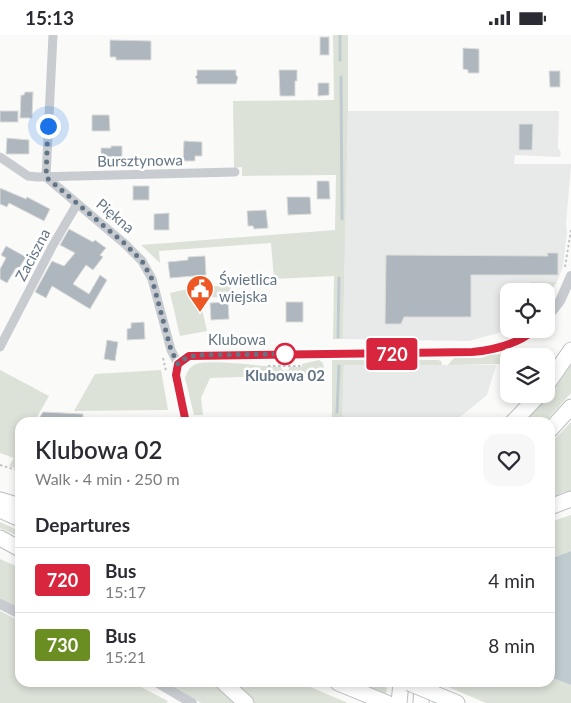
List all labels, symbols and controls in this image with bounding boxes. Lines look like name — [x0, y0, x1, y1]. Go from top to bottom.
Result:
text: 15:13 — [25, 6, 74, 29]
your location — [36, 114, 61, 139]
street label: Bursztynowa — [97, 150, 183, 170]
street label: Piękna — [93, 194, 138, 236]
street label: Zaciszna — [11, 225, 53, 284]
place label: Świetlica wiejska — [219, 270, 277, 305]
public building icon: Świetlica wiejska — [185, 274, 215, 313]
map controls — [500, 283, 555, 403]
button: locate — [500, 283, 555, 338]
street label: Klubowa — [208, 330, 266, 348]
line badge: 720 — [363, 338, 421, 370]
marker: Klubowa 02 — [274, 343, 296, 365]
text: 720 — [376, 343, 408, 365]
button: layers — [500, 348, 555, 403]
place label: Klubowa 02 — [245, 366, 325, 384]
button: heart — [483, 434, 535, 486]
text: Klubowa 02 — [35, 435, 162, 464]
text: Walk · 4 min · 250 m — [35, 469, 180, 488]
text: Departures — [35, 513, 130, 536]
text: Bus — [105, 559, 136, 582]
text: 720 — [47, 569, 78, 591]
text: 4 min — [488, 569, 535, 592]
text: 15:17 — [105, 582, 146, 601]
text: Bus — [105, 624, 136, 647]
text: 730 — [47, 634, 78, 656]
text: 8 min — [488, 634, 535, 657]
text: 15:21 — [105, 647, 146, 666]

